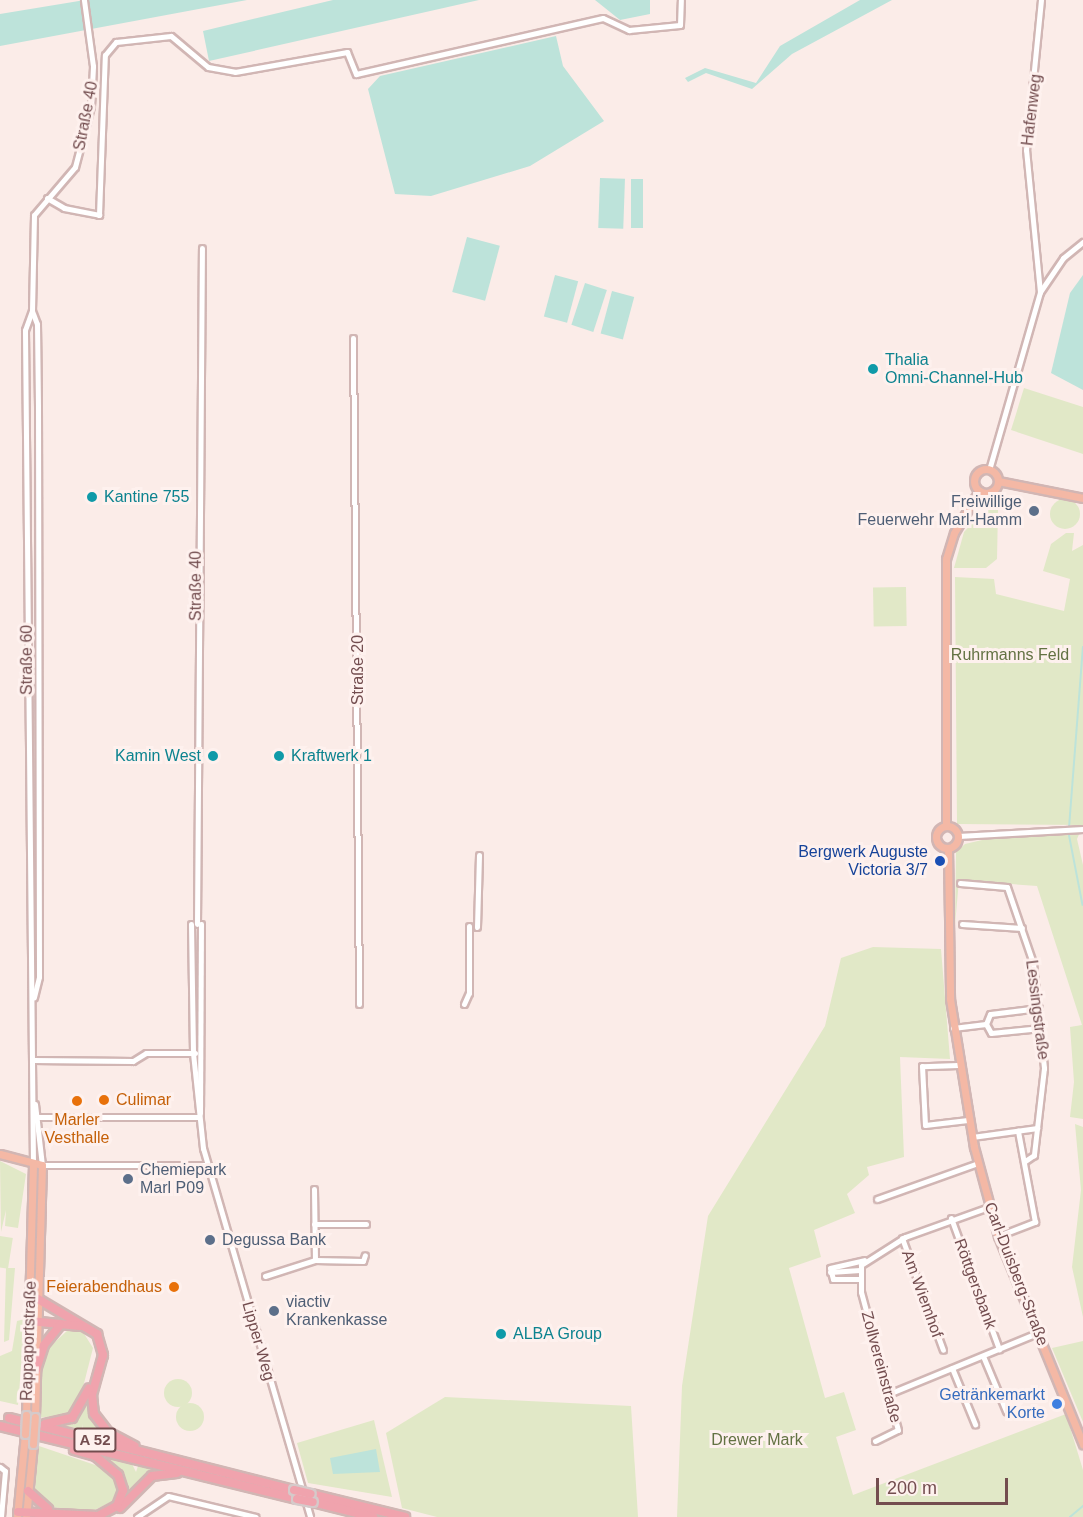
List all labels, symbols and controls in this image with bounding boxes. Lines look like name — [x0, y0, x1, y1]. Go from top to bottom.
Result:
street label: Hafenweg — [1018, 73, 1046, 147]
street label: Straße 40 — [70, 80, 102, 152]
place label: Thalia Omni-Channel-Hub — [885, 350, 1023, 388]
marker: Thalia Omni-Channel-Hub — [866, 362, 880, 376]
place label: Kantine 755 — [104, 487, 189, 507]
marker: Kantine 755 — [85, 490, 99, 504]
place label: Freiwillige Feuerwehr Marl-Hamm — [858, 492, 1022, 530]
marker: Freiwillige Feuerwehr Marl-Hamm — [1027, 504, 1041, 518]
street label: Straße 40 — [186, 551, 206, 621]
street label: Straße 60 — [17, 625, 37, 695]
street label: Straße 20 — [348, 635, 368, 705]
park label: Ruhrmanns Feld — [951, 645, 1069, 665]
place label: Kamin West — [115, 746, 201, 766]
place label: Kraftwerk 1 — [291, 746, 372, 766]
marker: Kamin West — [206, 749, 220, 763]
marker: Kraftwerk 1 — [272, 749, 286, 763]
place label: Bergwerk Auguste Victoria 3/7 — [797, 842, 928, 880]
marker: Bergwerk Auguste Victoria 3/7 — [933, 854, 947, 868]
street label: Lessingstraße — [1021, 959, 1053, 1061]
place label: Culimar — [116, 1090, 171, 1110]
marker: Culimar — [97, 1093, 111, 1107]
marker: Marler Vesthalle — [70, 1094, 84, 1108]
place label: Marler Vesthalle — [45, 1110, 109, 1148]
place label: Chemiepark Marl P09 — [140, 1160, 226, 1198]
marker: Chemiepark Marl P09 — [121, 1172, 135, 1186]
street label: Carl-Duisberg-Straße — [980, 1200, 1052, 1348]
place label: Degussa Bank — [222, 1230, 326, 1250]
marker: Degussa Bank — [203, 1233, 217, 1247]
street label: Röttgersbank — [950, 1236, 1000, 1332]
street label: Am Wiemhof — [897, 1248, 947, 1340]
place label: Feierabendhaus — [46, 1277, 162, 1297]
marker: Feierabendhaus — [167, 1280, 181, 1294]
street label: Rappaportstraße — [17, 1281, 41, 1401]
place label: viactiv Krankenkasse — [286, 1292, 387, 1330]
street label: Lipper Weg — [238, 1299, 278, 1383]
marker: viactiv Krankenkasse — [267, 1304, 281, 1318]
street label: Zollvereinstraße — [857, 1309, 905, 1425]
place label: ALBA Group — [513, 1324, 603, 1344]
marker: ALBA Group — [494, 1327, 508, 1341]
place label: Getränkemarkt Korte — [939, 1385, 1045, 1423]
marker: Getränkemarkt Korte — [1050, 1397, 1064, 1411]
road number: A 52 — [72, 1428, 118, 1452]
park label: Drewer Mark — [711, 1430, 803, 1450]
scale bar — [879, 1466, 1011, 1504]
text: 200 m — [887, 1478, 937, 1498]

